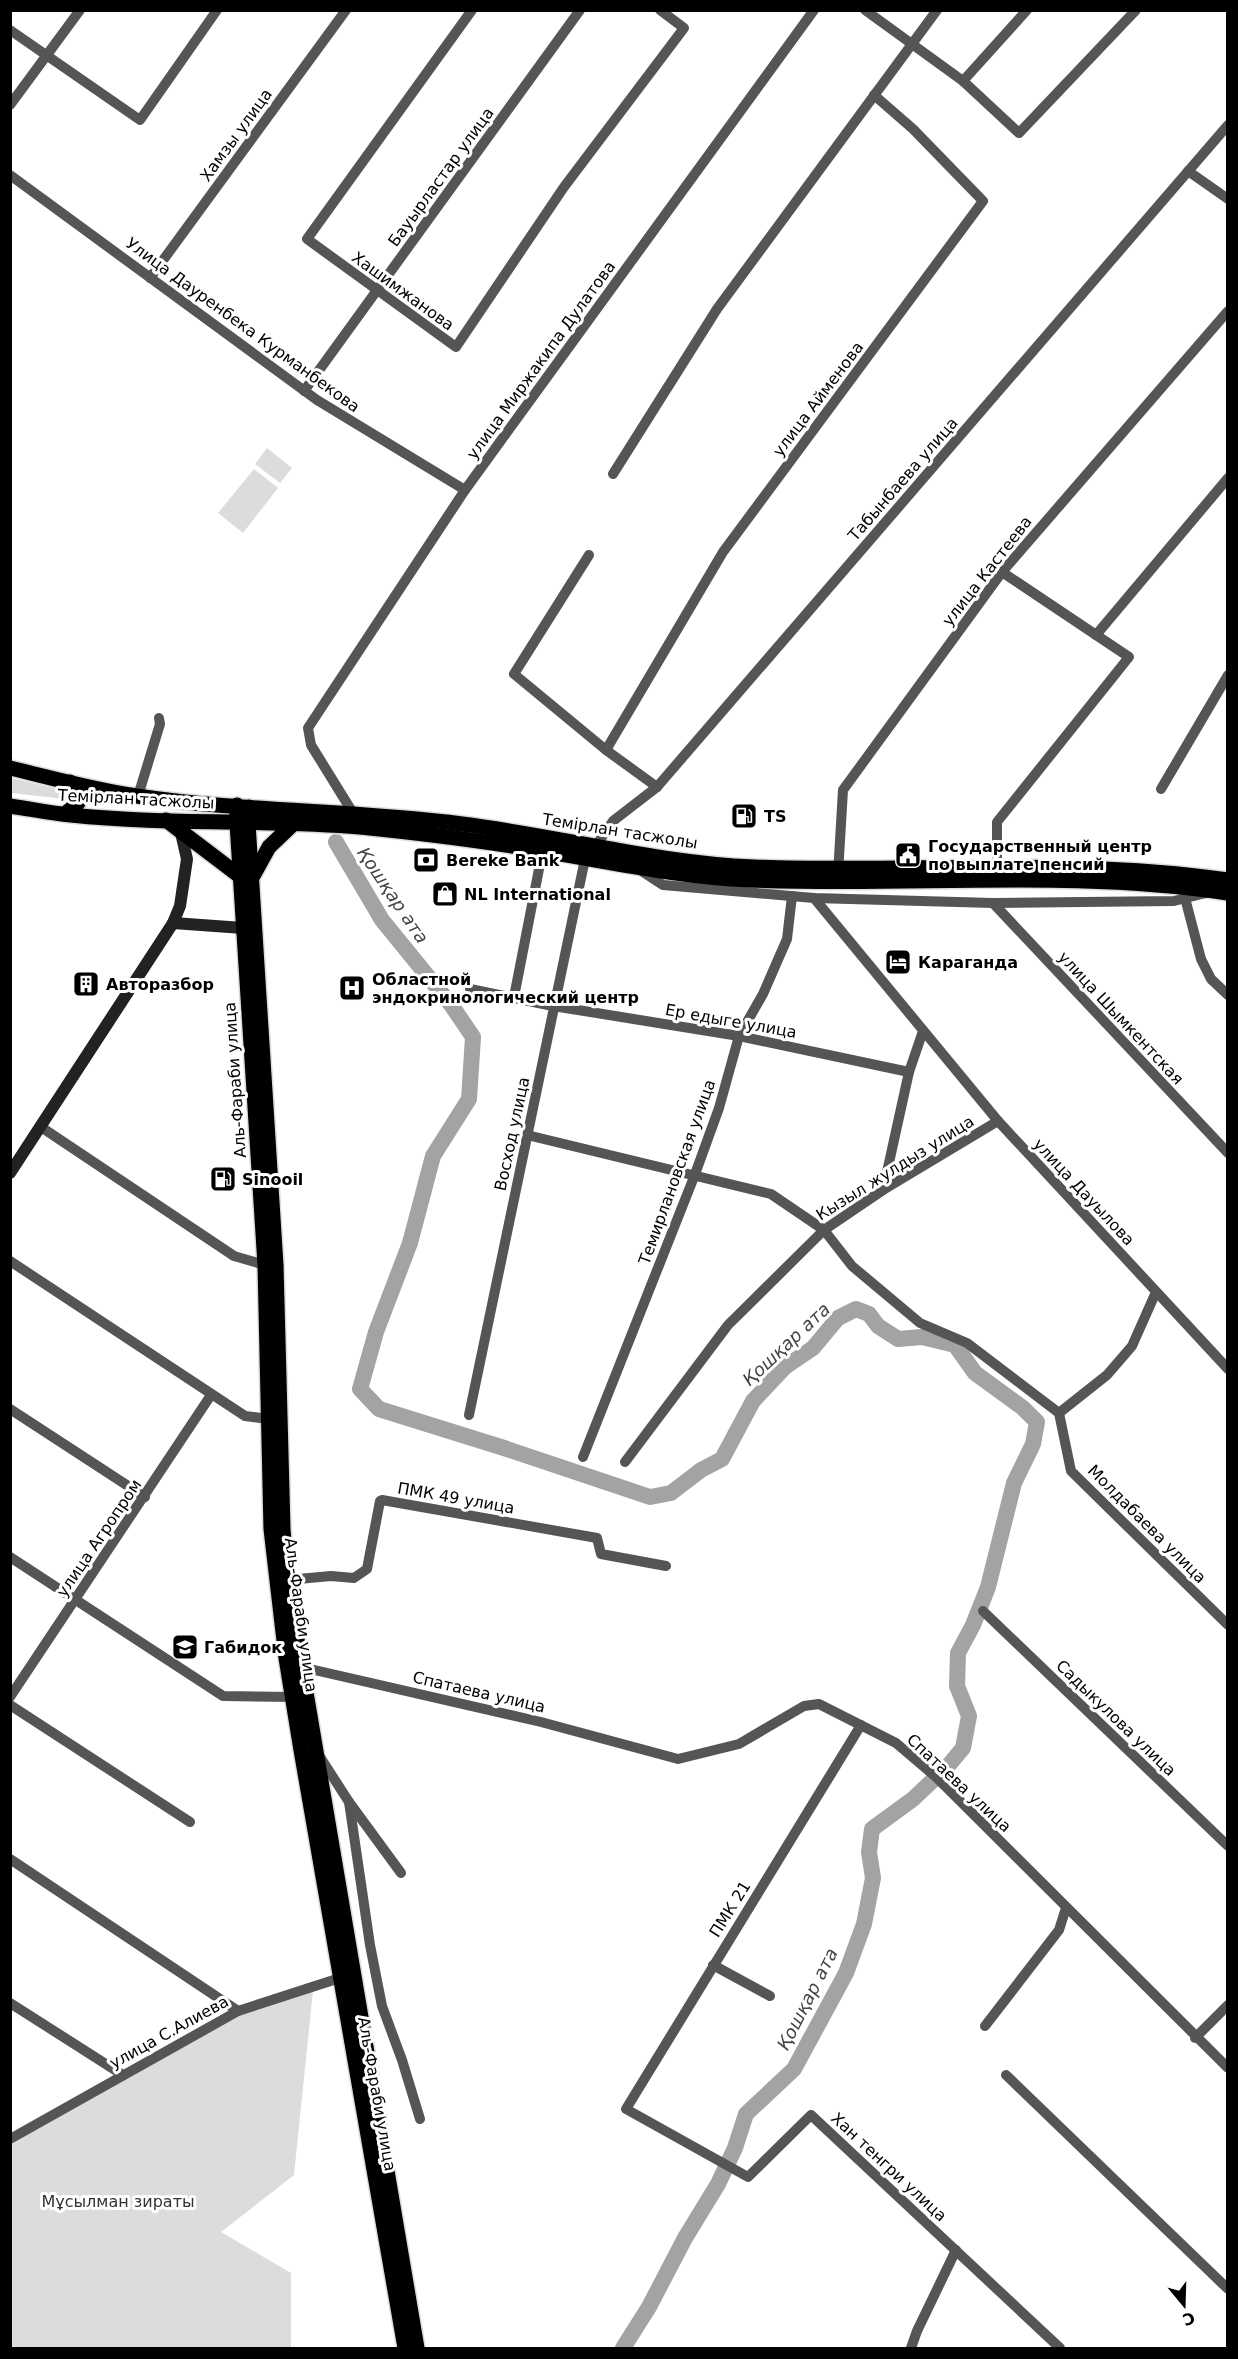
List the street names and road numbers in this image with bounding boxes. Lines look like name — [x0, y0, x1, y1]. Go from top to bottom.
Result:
street label: Хамзы улица — [196, 85, 276, 185]
street label: Бауырластар улица — [384, 104, 498, 250]
street label: Улица Дауренбека Курманбекова — [122, 234, 364, 416]
street label: Хашимжанова — [348, 248, 458, 334]
street label: улица Миржакипа Дулатова — [463, 257, 619, 463]
street label: улица Айменова — [769, 338, 867, 460]
street label: Табынбаева улица — [844, 413, 962, 545]
street label: улица Кастеева — [938, 512, 1036, 630]
street label: Темірлан тасжолы — [56, 785, 215, 813]
street label: Темірлан тасжолы — [540, 809, 699, 853]
street label: улица Шымкентская — [1054, 948, 1188, 1088]
street label: Ер едыге улица — [664, 1000, 798, 1042]
street label: Аль-Фараби улица — [220, 1001, 250, 1159]
street label: Восход улица — [491, 1075, 533, 1193]
street label: Темирлановская улица — [634, 1077, 719, 1268]
street label: Кызыл жулдыз улица — [813, 1112, 977, 1224]
street label: улица Дауылова — [1029, 1134, 1139, 1250]
street label: Молдабаева улица — [1084, 1461, 1210, 1587]
street label: улица Агропром — [53, 1476, 145, 1600]
street label: ПМК 49 улица — [396, 1478, 516, 1518]
street label: Аль-Фараби улица — [281, 1536, 321, 1694]
street label: Садыкулова улица — [1052, 1656, 1180, 1780]
street label: Спатаева улица — [411, 1668, 547, 1716]
street label: Спатаева улица — [903, 1730, 1015, 1836]
street label: ПМК 21 — [705, 1877, 755, 1941]
street label: улица С.Алиева — [106, 1992, 232, 2072]
street label: Аль-Фараби улица — [354, 2016, 400, 2172]
street label: Хан тенгри улица — [827, 2109, 951, 2225]

